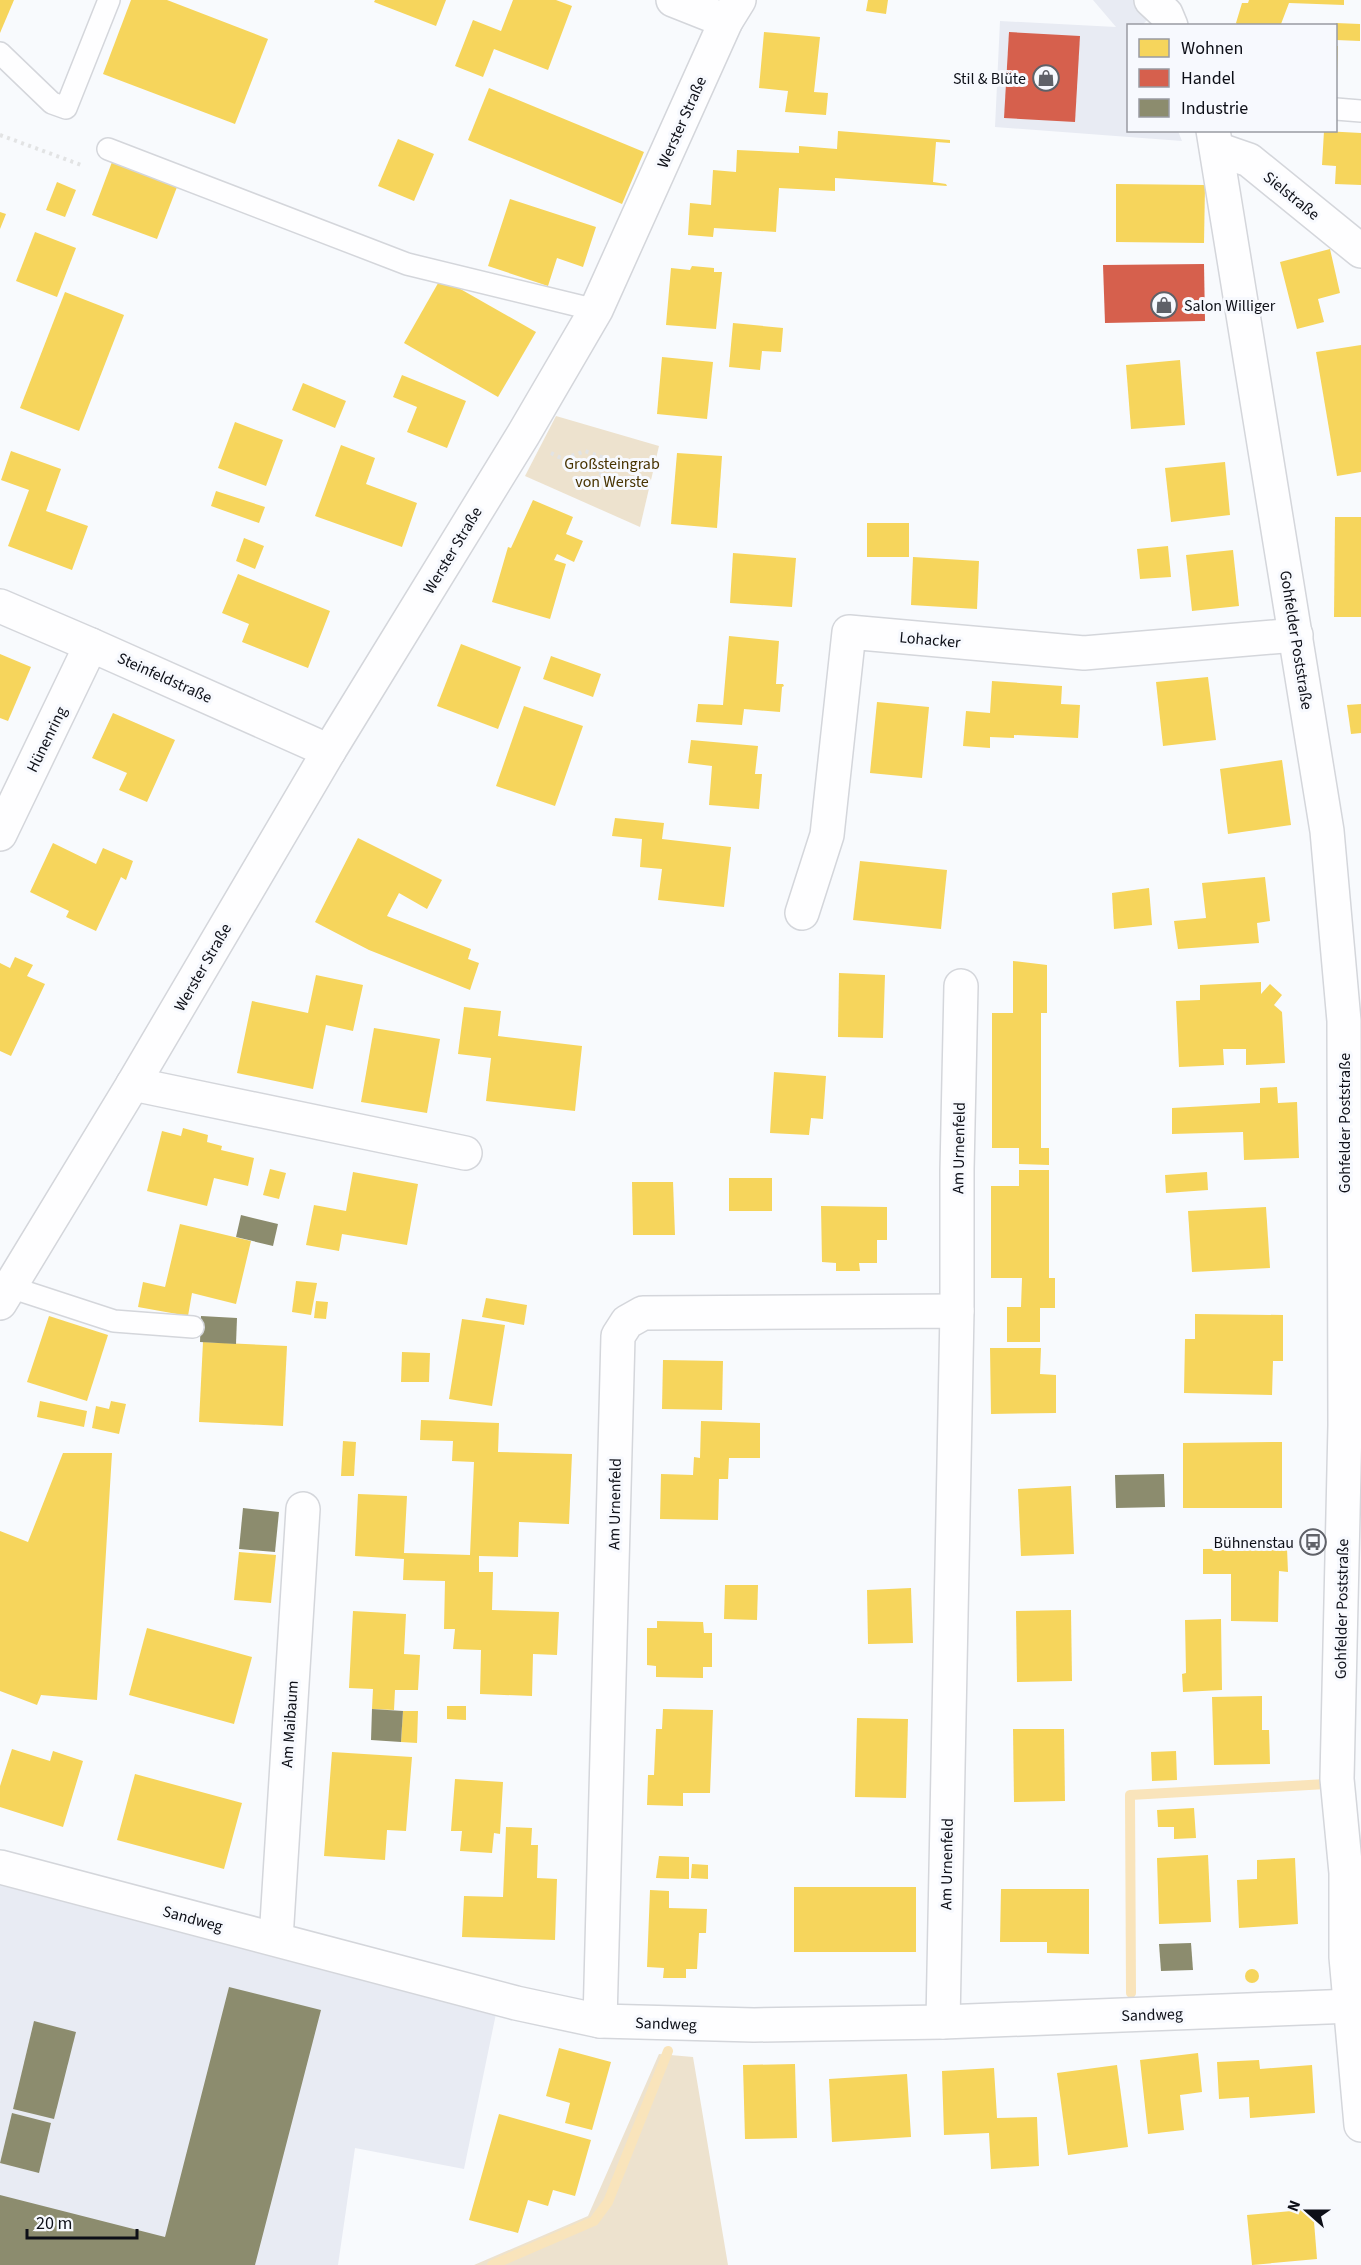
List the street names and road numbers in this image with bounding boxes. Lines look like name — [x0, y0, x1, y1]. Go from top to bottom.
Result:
street label: Werster Straße — [652, 73, 712, 172]
street label: Sielstraße — [1259, 166, 1324, 225]
street label: Werster Straße — [418, 503, 488, 598]
street label: Gohfelder Poststraße — [1274, 569, 1318, 711]
street label: Lohacker — [898, 626, 962, 654]
street label: Steinfeldstraße — [114, 647, 216, 709]
street label: Hünenring — [21, 703, 72, 776]
street label: Werster Straße — [169, 919, 237, 1016]
street label: Gohfelder Poststraße — [1334, 1053, 1356, 1193]
street label: Am Urnenfeld — [947, 1102, 971, 1194]
street label: Am Urnenfeld — [603, 1458, 627, 1550]
street label: Gohfelder Poststraße — [1330, 1539, 1354, 1679]
street label: Am Maibaum — [276, 1680, 304, 1768]
street label: Am Urnenfeld — [935, 1818, 959, 1910]
street label: Sandweg — [160, 1900, 225, 1938]
street label: Sandweg — [1121, 2003, 1183, 2027]
street label: Sandweg — [635, 2012, 697, 2036]

